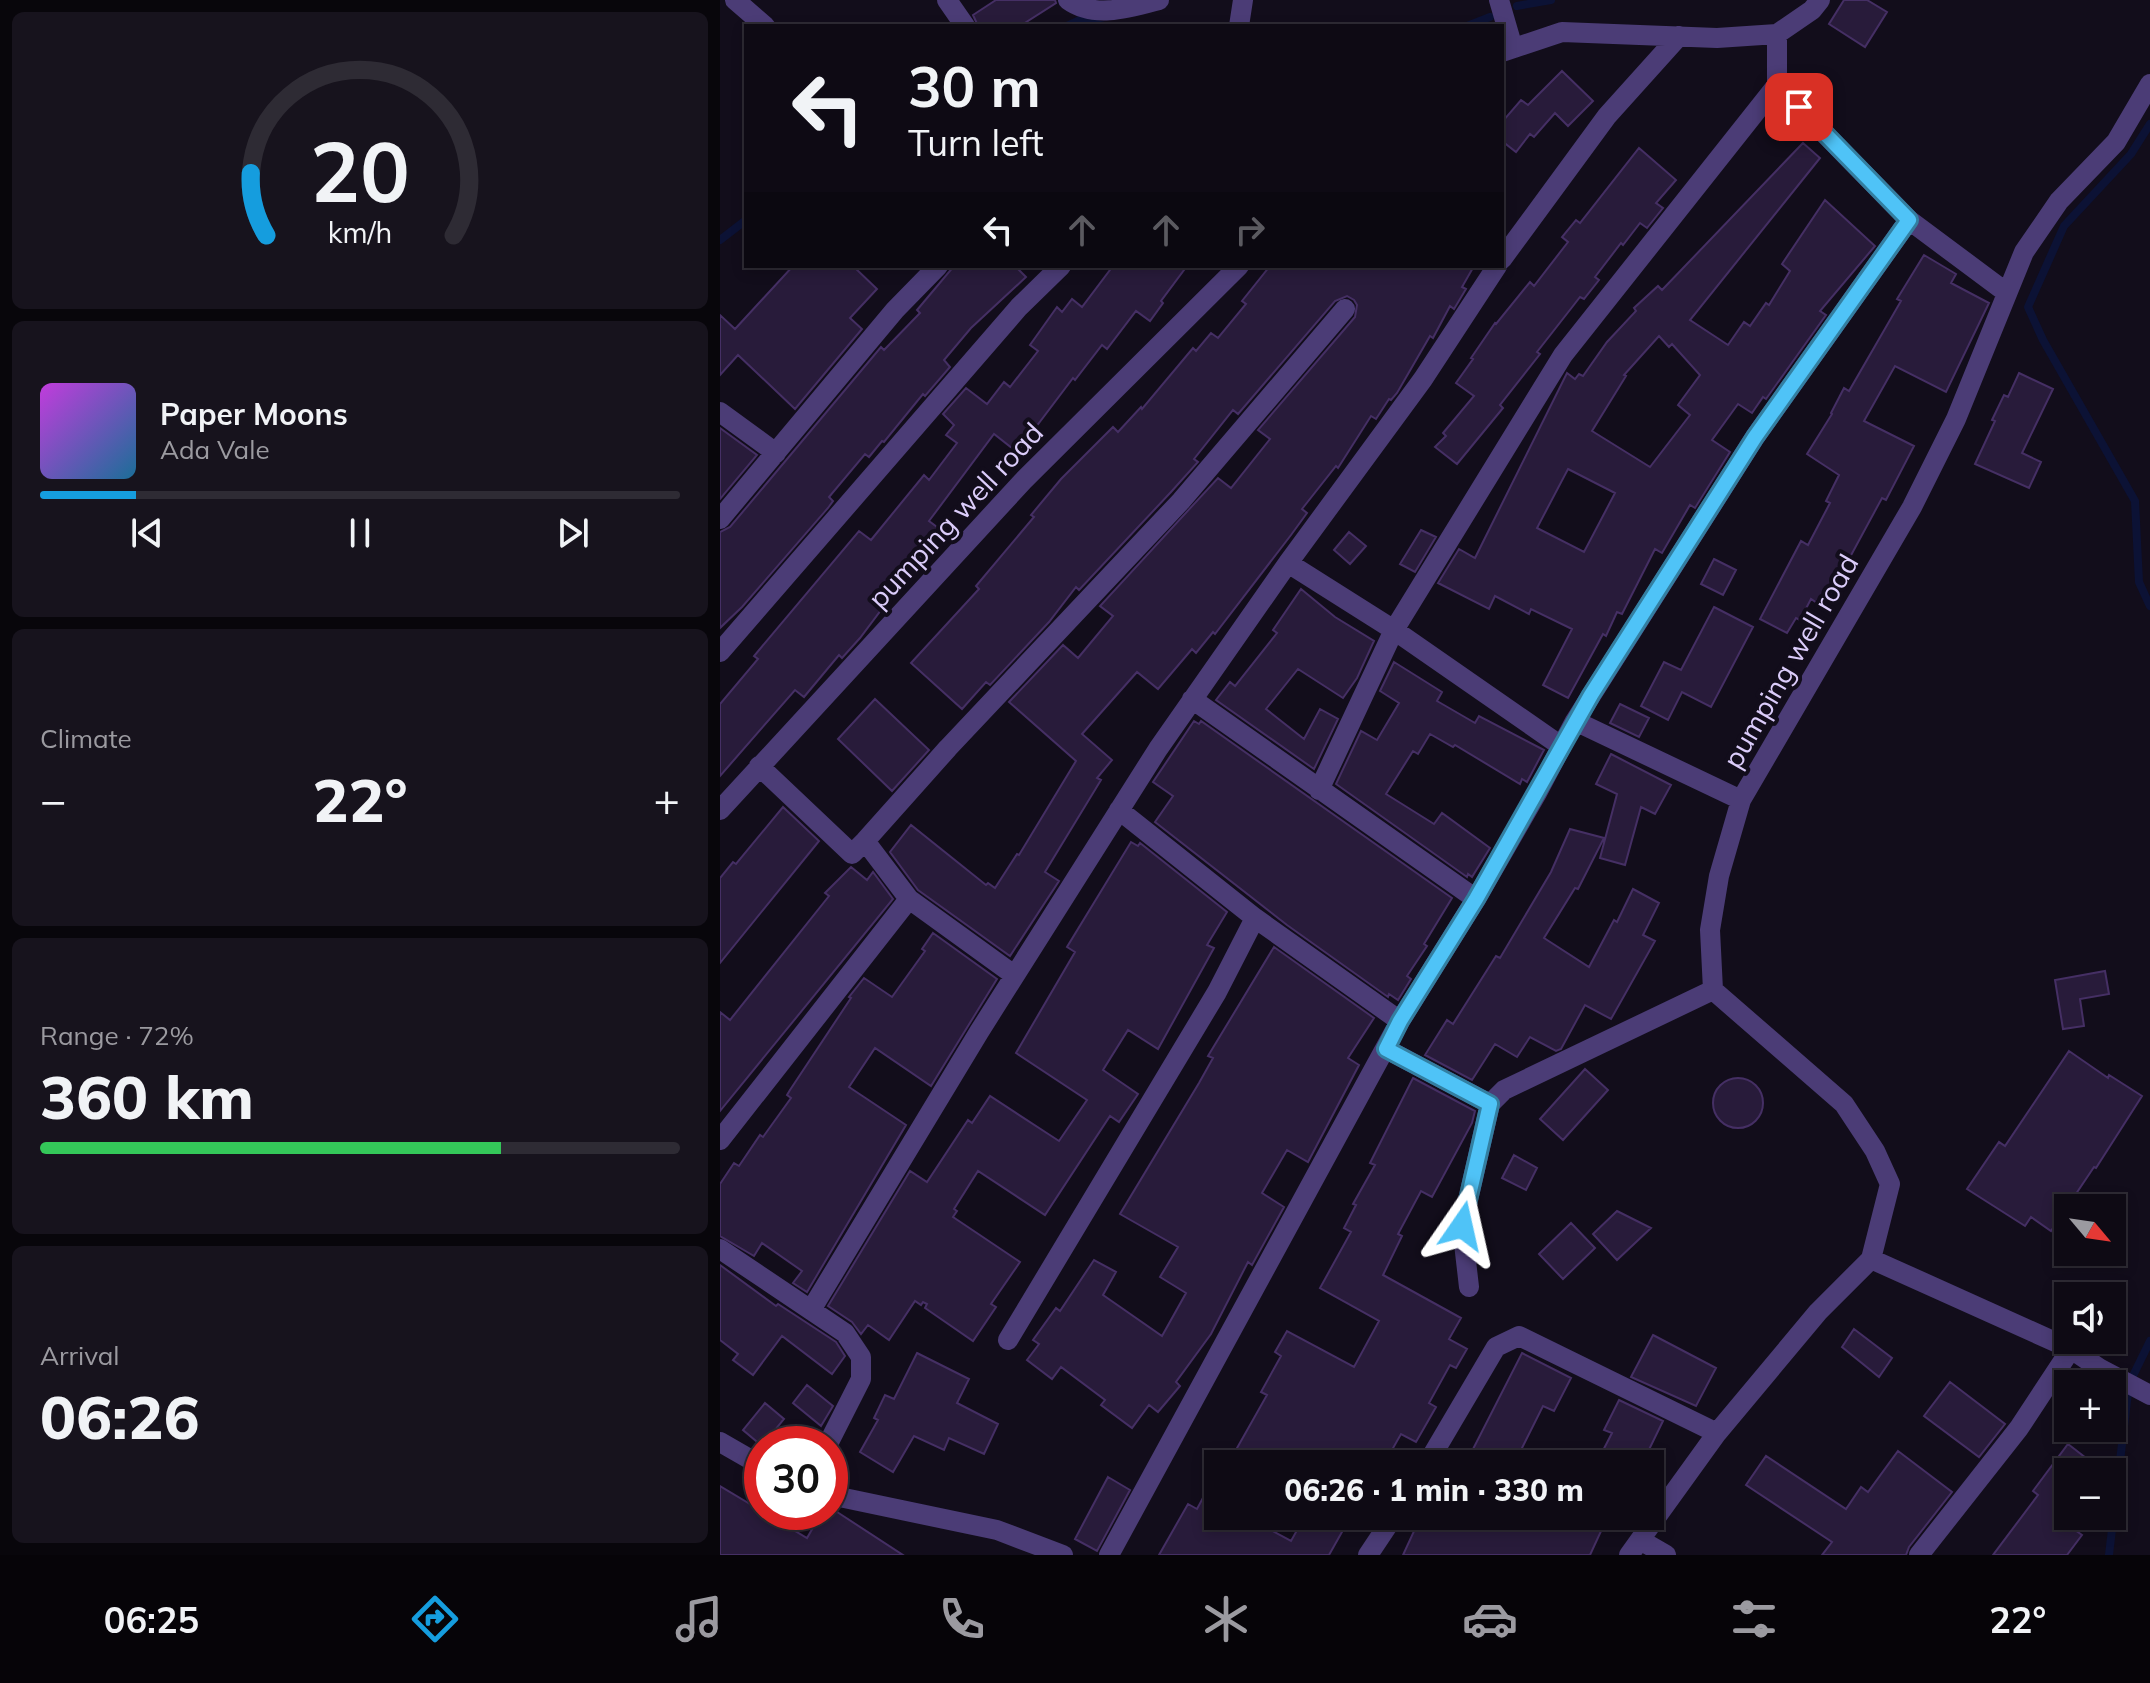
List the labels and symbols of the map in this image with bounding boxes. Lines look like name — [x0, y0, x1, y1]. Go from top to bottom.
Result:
pin — [1765, 73, 1833, 141]
street label: pumping well road — [860, 415, 1050, 615]
street label: pumping well road — [1715, 548, 1865, 774]
position arrow — [1420, 1184, 1504, 1268]
north arrow — [2054, 1194, 2126, 1266]
speed limit sign: 30 — [744, 1426, 848, 1530]

